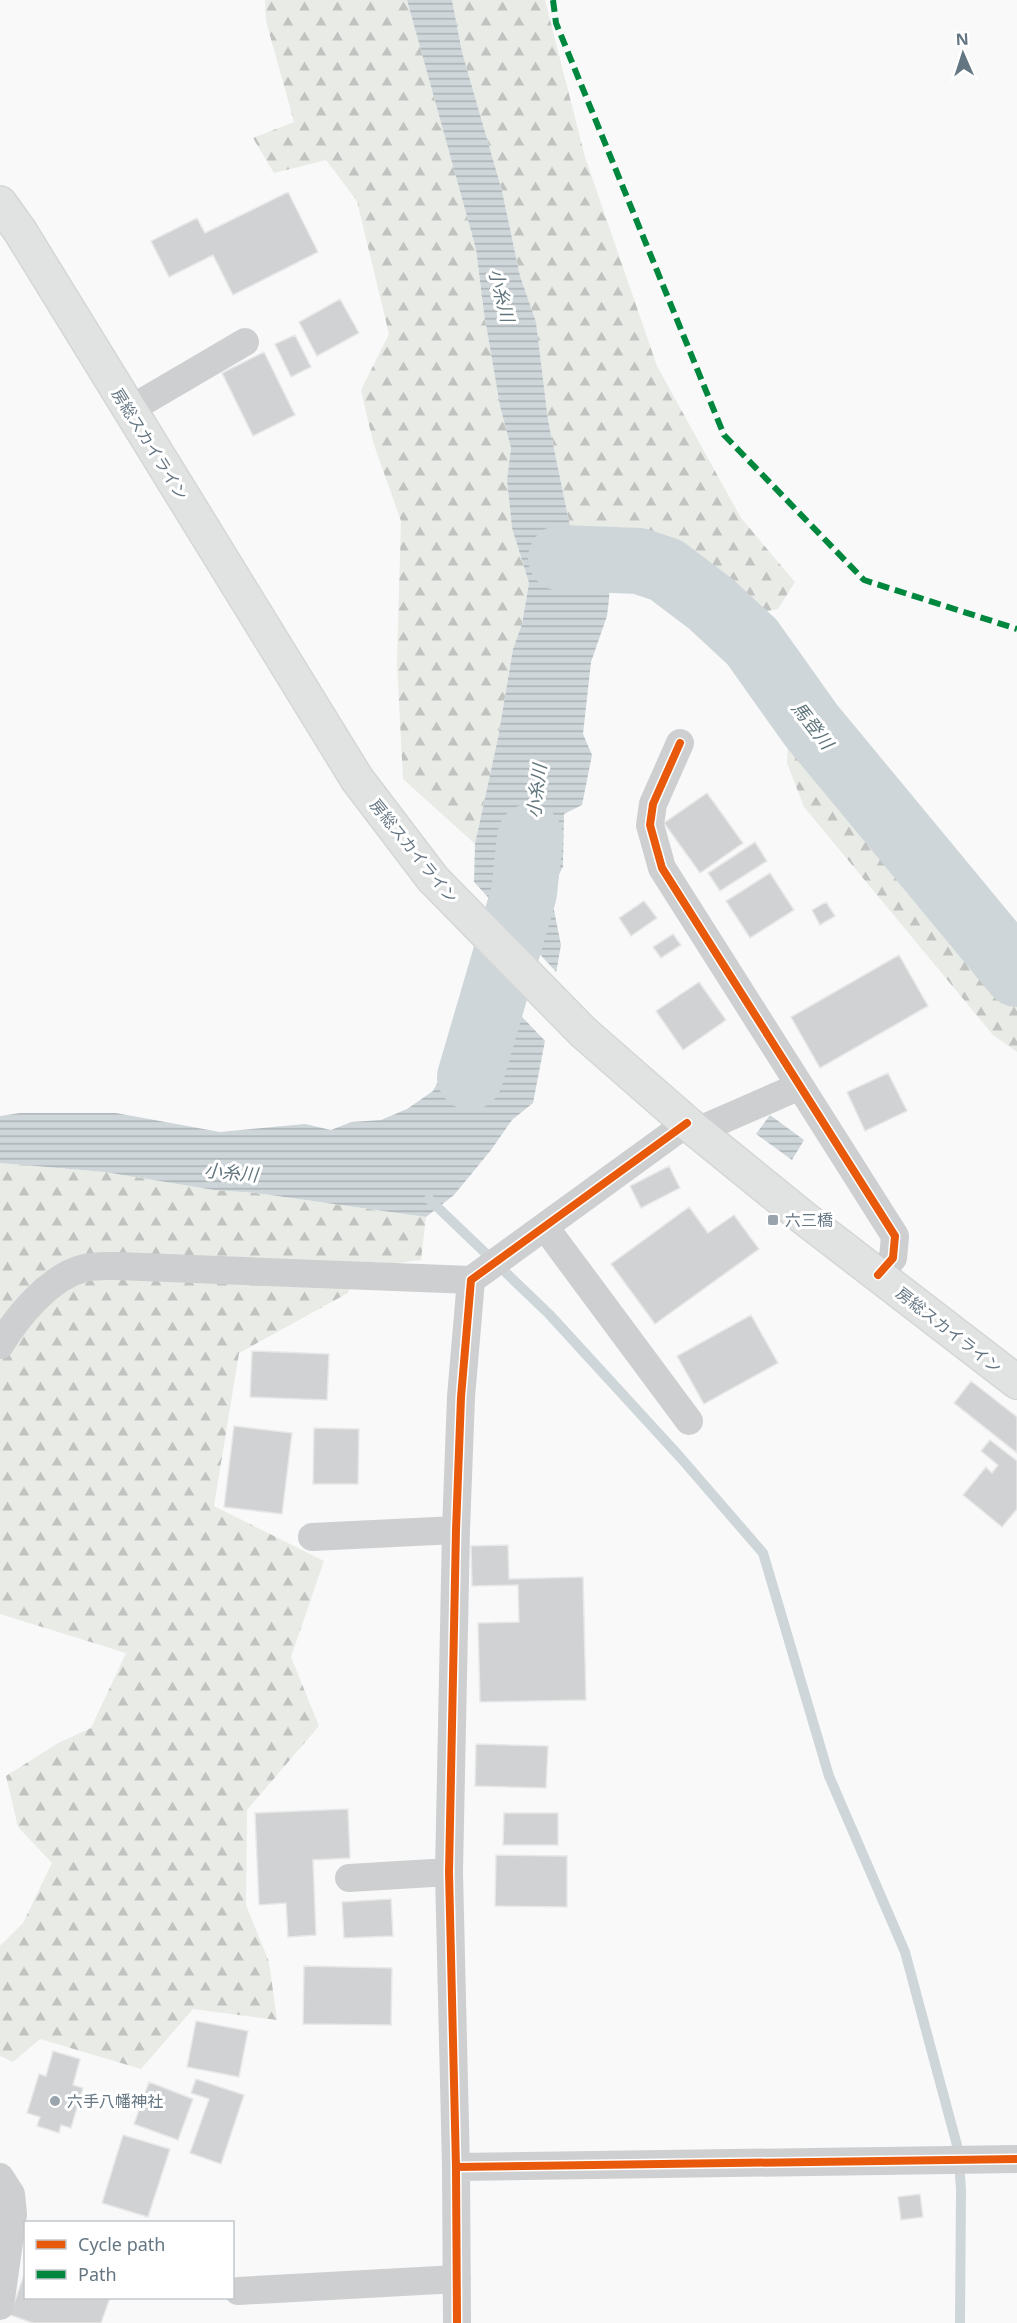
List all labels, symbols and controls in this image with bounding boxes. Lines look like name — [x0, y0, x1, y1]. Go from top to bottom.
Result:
north arrow — [933, 24, 993, 84]
text: N — [955, 28, 969, 50]
water label: 小糸川 — [484, 266, 521, 326]
street label: 房総スカイライン — [107, 384, 193, 504]
water label: 馬登川 — [787, 696, 840, 755]
water label: 小糸川 — [521, 761, 551, 819]
street label: 房総スカイライン — [365, 794, 463, 908]
water label: 小糸川 — [203, 1158, 261, 1186]
place label: 六三橋 — [785, 1209, 833, 1231]
marker: 六三橋 — [766, 1213, 780, 1227]
street label: 房総スカイライン — [892, 1282, 1006, 1378]
place label: 六手八幡神社 — [67, 2090, 163, 2112]
marker: 六手八幡神社 — [48, 2094, 62, 2108]
legend — [24, 2221, 234, 2299]
text: Cycle path — [78, 2232, 165, 2256]
text: Path — [78, 2262, 117, 2286]

